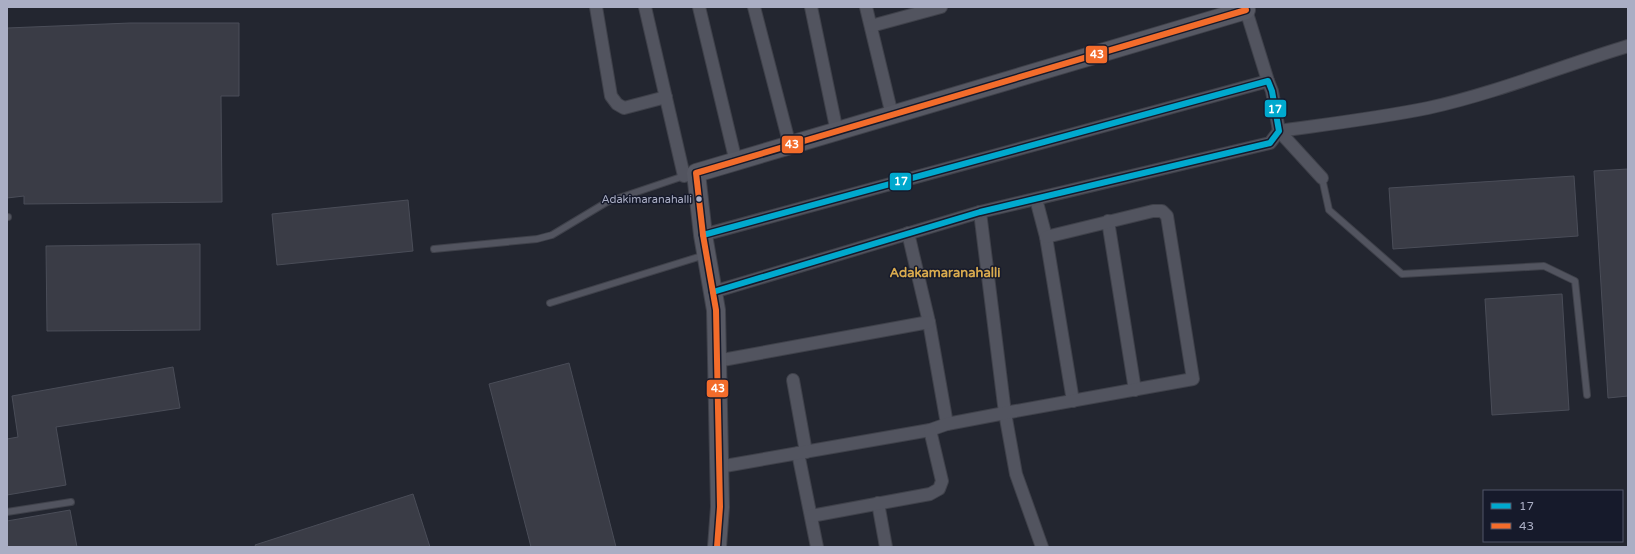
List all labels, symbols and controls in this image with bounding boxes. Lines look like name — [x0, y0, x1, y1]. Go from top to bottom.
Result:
line badge: 43 — [1085, 45, 1108, 64]
text: 43 — [1090, 48, 1104, 61]
line badge: 17 — [1264, 99, 1287, 118]
text: 17 — [1268, 103, 1282, 116]
line badge: 43 — [781, 135, 804, 154]
text: 43 — [785, 138, 799, 151]
line badge: 17 — [889, 172, 912, 191]
text: 17 — [894, 175, 908, 188]
place label: Adakimaranahalli — [601, 193, 692, 206]
marker: Adakimaranahalli — [694, 194, 704, 204]
district label: Adakamaranahalli — [890, 265, 1001, 281]
line badge: 43 — [706, 379, 729, 398]
text: 43 — [711, 382, 725, 395]
legend — [1483, 490, 1623, 542]
text: 17 — [1519, 499, 1534, 513]
text: 43 — [1519, 519, 1534, 533]

